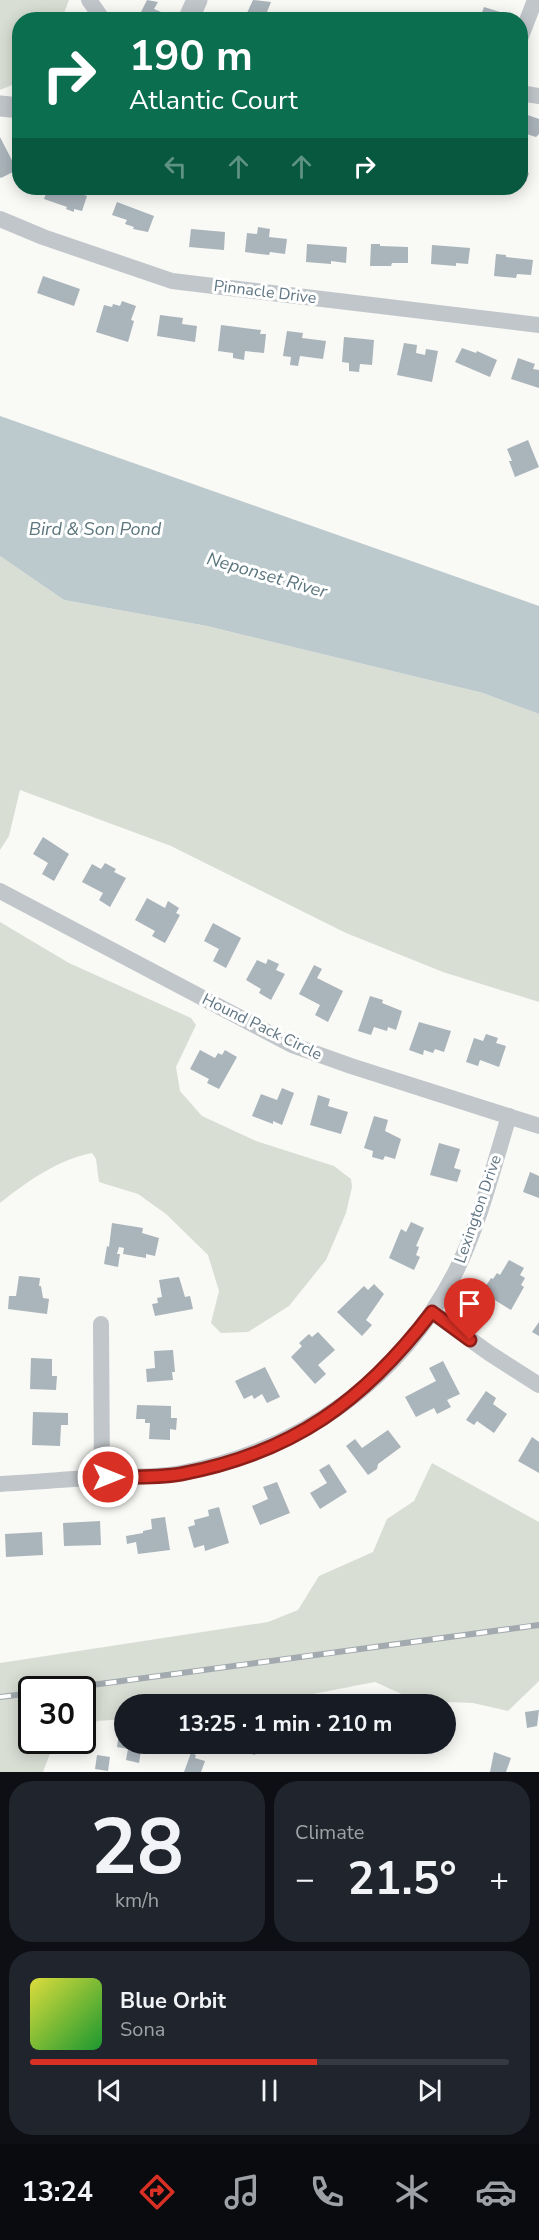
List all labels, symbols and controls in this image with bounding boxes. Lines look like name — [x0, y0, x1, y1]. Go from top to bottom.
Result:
text: 190 m — [129, 28, 253, 85]
icon: right — [30, 36, 108, 114]
text: Atlantic Court — [129, 82, 298, 119]
icon: left — [159, 150, 192, 183]
icon: ahead — [222, 150, 255, 183]
icon: ahead — [285, 150, 318, 183]
icon: right — [348, 150, 381, 183]
street label: Pinnacle Drive — [212, 275, 318, 309]
water label: Bird & Son Pond — [29, 517, 162, 541]
water label: Neponset River — [204, 546, 330, 604]
street label: Hound Pack Circle — [198, 988, 326, 1066]
street label: Lexington Drive — [449, 1152, 507, 1266]
pin — [444, 1278, 495, 1340]
icon: arrive — [453, 1287, 486, 1320]
position arrow — [76, 1445, 140, 1509]
speed limit sign: 30 — [18, 1676, 96, 1754]
text: 13:25 · 1 min · 210 m — [178, 1709, 392, 1739]
text: 28 — [90, 1794, 184, 1901]
text: Climate — [295, 1819, 364, 1846]
text: 21.5° — [347, 1849, 457, 1910]
text: − — [295, 1857, 315, 1902]
text: + — [489, 1857, 509, 1902]
text: km/h — [115, 1887, 159, 1914]
text: Blue Orbit — [120, 1986, 226, 2016]
text: Sona — [120, 2016, 165, 2043]
icon: previous — [93, 2074, 126, 2107]
icon: pause — [253, 2074, 286, 2107]
icon: next — [413, 2074, 446, 2107]
icon: directions — [136, 2171, 178, 2213]
icon: music — [221, 2171, 263, 2213]
icon: phone — [306, 2171, 348, 2213]
icon: climate — [391, 2171, 433, 2213]
icon: car — [475, 2171, 517, 2213]
text: 13:24 — [21, 2174, 93, 2211]

